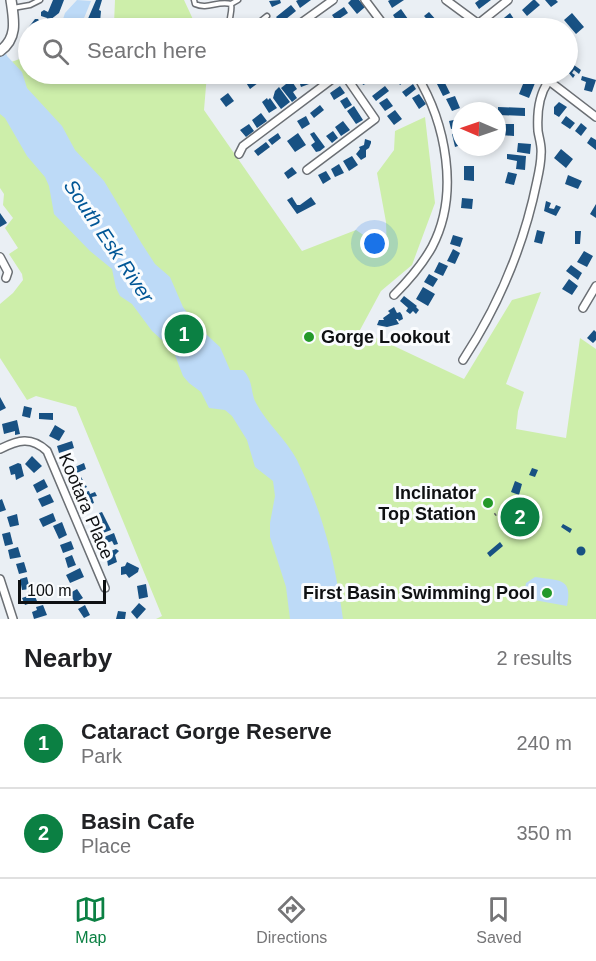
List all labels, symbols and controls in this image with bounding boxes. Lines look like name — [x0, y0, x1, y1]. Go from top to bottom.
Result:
search box — [18, 18, 578, 84]
icon: search — [39, 35, 72, 68]
text: Search here — [87, 38, 207, 63]
north arrow — [452, 102, 506, 156]
water label: South Esk River — [60, 175, 159, 308]
your location — [360, 229, 389, 258]
pin: 1 — [164, 312, 204, 356]
place label: Gorge Lookout — [321, 327, 450, 347]
marker: Gorge Lookout — [302, 330, 316, 344]
street label: Kootara Place — [55, 450, 117, 562]
place label: Inclinator Top Station — [378, 483, 476, 524]
pin: 2 — [500, 494, 540, 540]
marker: Inclinator Top Station — [481, 496, 495, 510]
scale bar — [18, 577, 106, 604]
text: 100 m — [27, 582, 71, 599]
place label: First Basin Swimming Pool — [303, 583, 535, 603]
marker: First Basin Swimming Pool — [540, 586, 554, 600]
text: Nearby — [24, 643, 112, 673]
text: 2 results — [496, 647, 572, 669]
text: Cataract Gorge Reserve — [81, 719, 332, 744]
text: 1 — [38, 732, 49, 754]
text: 240 m — [516, 732, 572, 754]
text: Park — [81, 745, 122, 767]
text: Basin Cafe — [81, 809, 195, 834]
text: 2 — [38, 822, 49, 844]
text: 350 m — [516, 822, 572, 844]
text: Place — [81, 835, 131, 857]
tab: Map — [74, 893, 107, 947]
tab: Directions — [256, 893, 327, 947]
tab: Saved — [476, 893, 522, 947]

